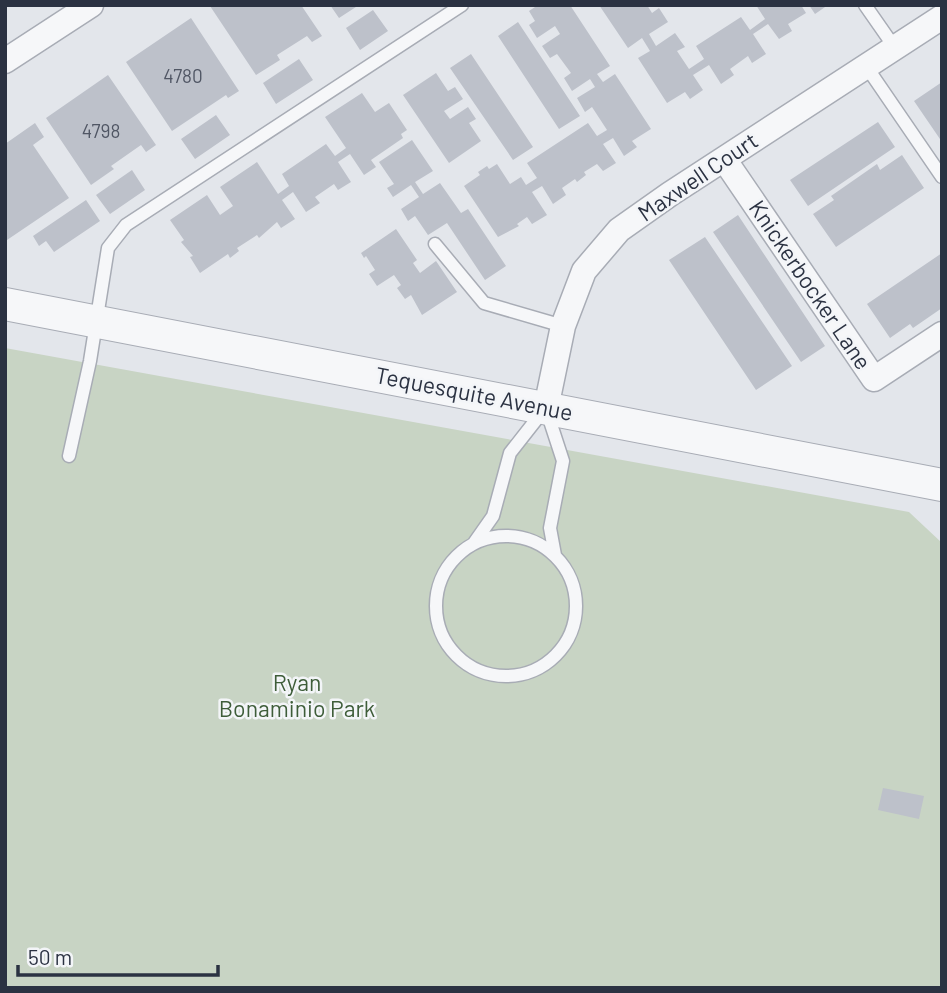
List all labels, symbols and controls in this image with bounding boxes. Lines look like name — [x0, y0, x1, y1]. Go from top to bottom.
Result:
house number: 4780 — [163, 64, 203, 87]
house number: 4798 — [82, 119, 120, 142]
street label: Maxwell Court — [632, 126, 763, 227]
street label: Knickerbocker Lane — [744, 194, 878, 375]
street label: Tequesquite Avenue — [373, 360, 575, 426]
park label: Ryan Bonaminio Park — [219, 668, 375, 722]
scale bar — [18, 934, 217, 978]
text: 50 m — [28, 944, 72, 969]

